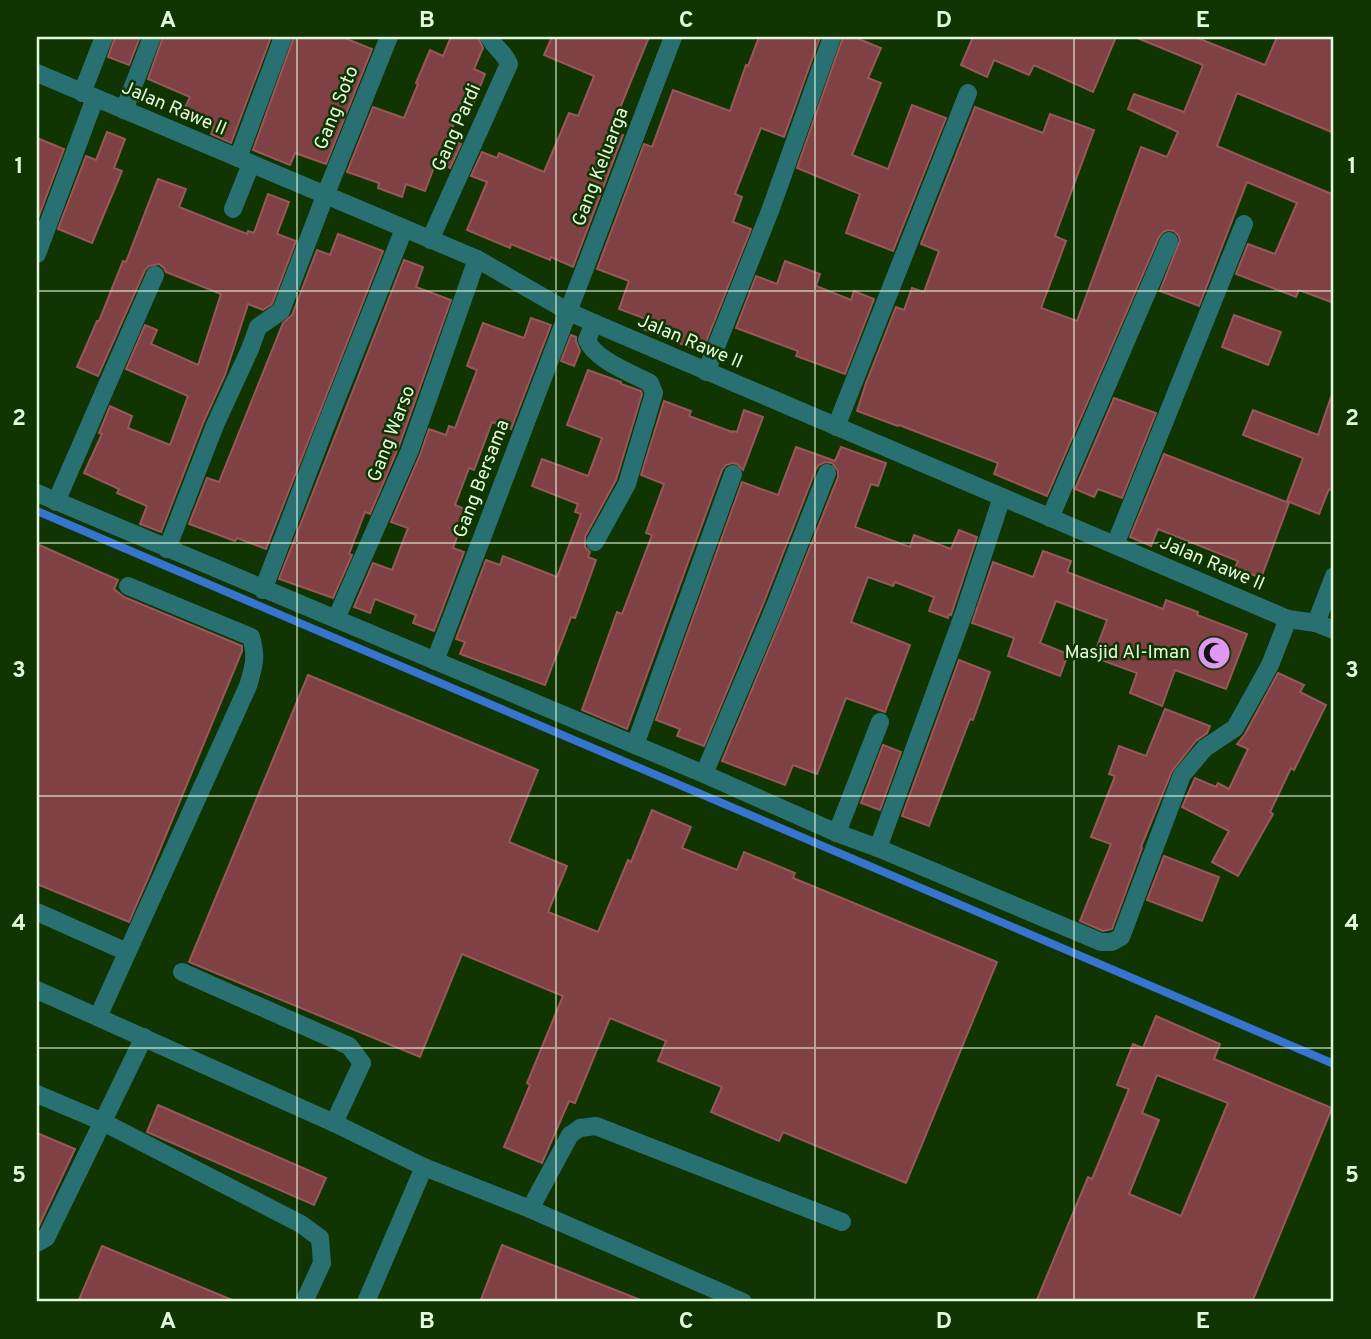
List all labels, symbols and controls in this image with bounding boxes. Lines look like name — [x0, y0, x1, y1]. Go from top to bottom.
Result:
text: A — [160, 7, 176, 36]
text: B — [419, 7, 435, 36]
text: C — [679, 7, 693, 36]
text: D — [936, 7, 952, 36]
text: E — [1196, 7, 1210, 36]
street label: Gang Soto — [309, 62, 365, 154]
street label: Jalan Rawe II — [118, 76, 230, 142]
street label: Gang Pardi — [427, 80, 487, 176]
street label: Gang Keluarga — [567, 104, 635, 230]
text: 1 — [14, 153, 24, 182]
text: 1 — [1347, 153, 1357, 182]
street label: Jalan Rawe II — [634, 309, 746, 375]
street label: Gang Warso — [363, 382, 421, 486]
text: 2 — [12, 405, 26, 434]
text: 2 — [1345, 405, 1359, 434]
street label: Gang Bersama — [448, 416, 516, 542]
street label: Jalan Rawe II — [1156, 531, 1268, 597]
mosque icon: Masjid Al-Iman — [1195, 634, 1233, 672]
place label: Masjid Al-Iman — [1065, 641, 1190, 665]
text: 3 — [12, 657, 26, 686]
text: 3 — [1345, 657, 1359, 686]
text: 4 — [12, 910, 26, 939]
text: 4 — [1345, 910, 1359, 939]
text: 5 — [12, 1162, 26, 1191]
text: 5 — [1345, 1162, 1359, 1191]
text: A — [160, 1308, 176, 1337]
text: B — [419, 1308, 435, 1337]
text: C — [679, 1308, 693, 1337]
text: D — [936, 1308, 952, 1337]
text: E — [1196, 1308, 1210, 1337]

